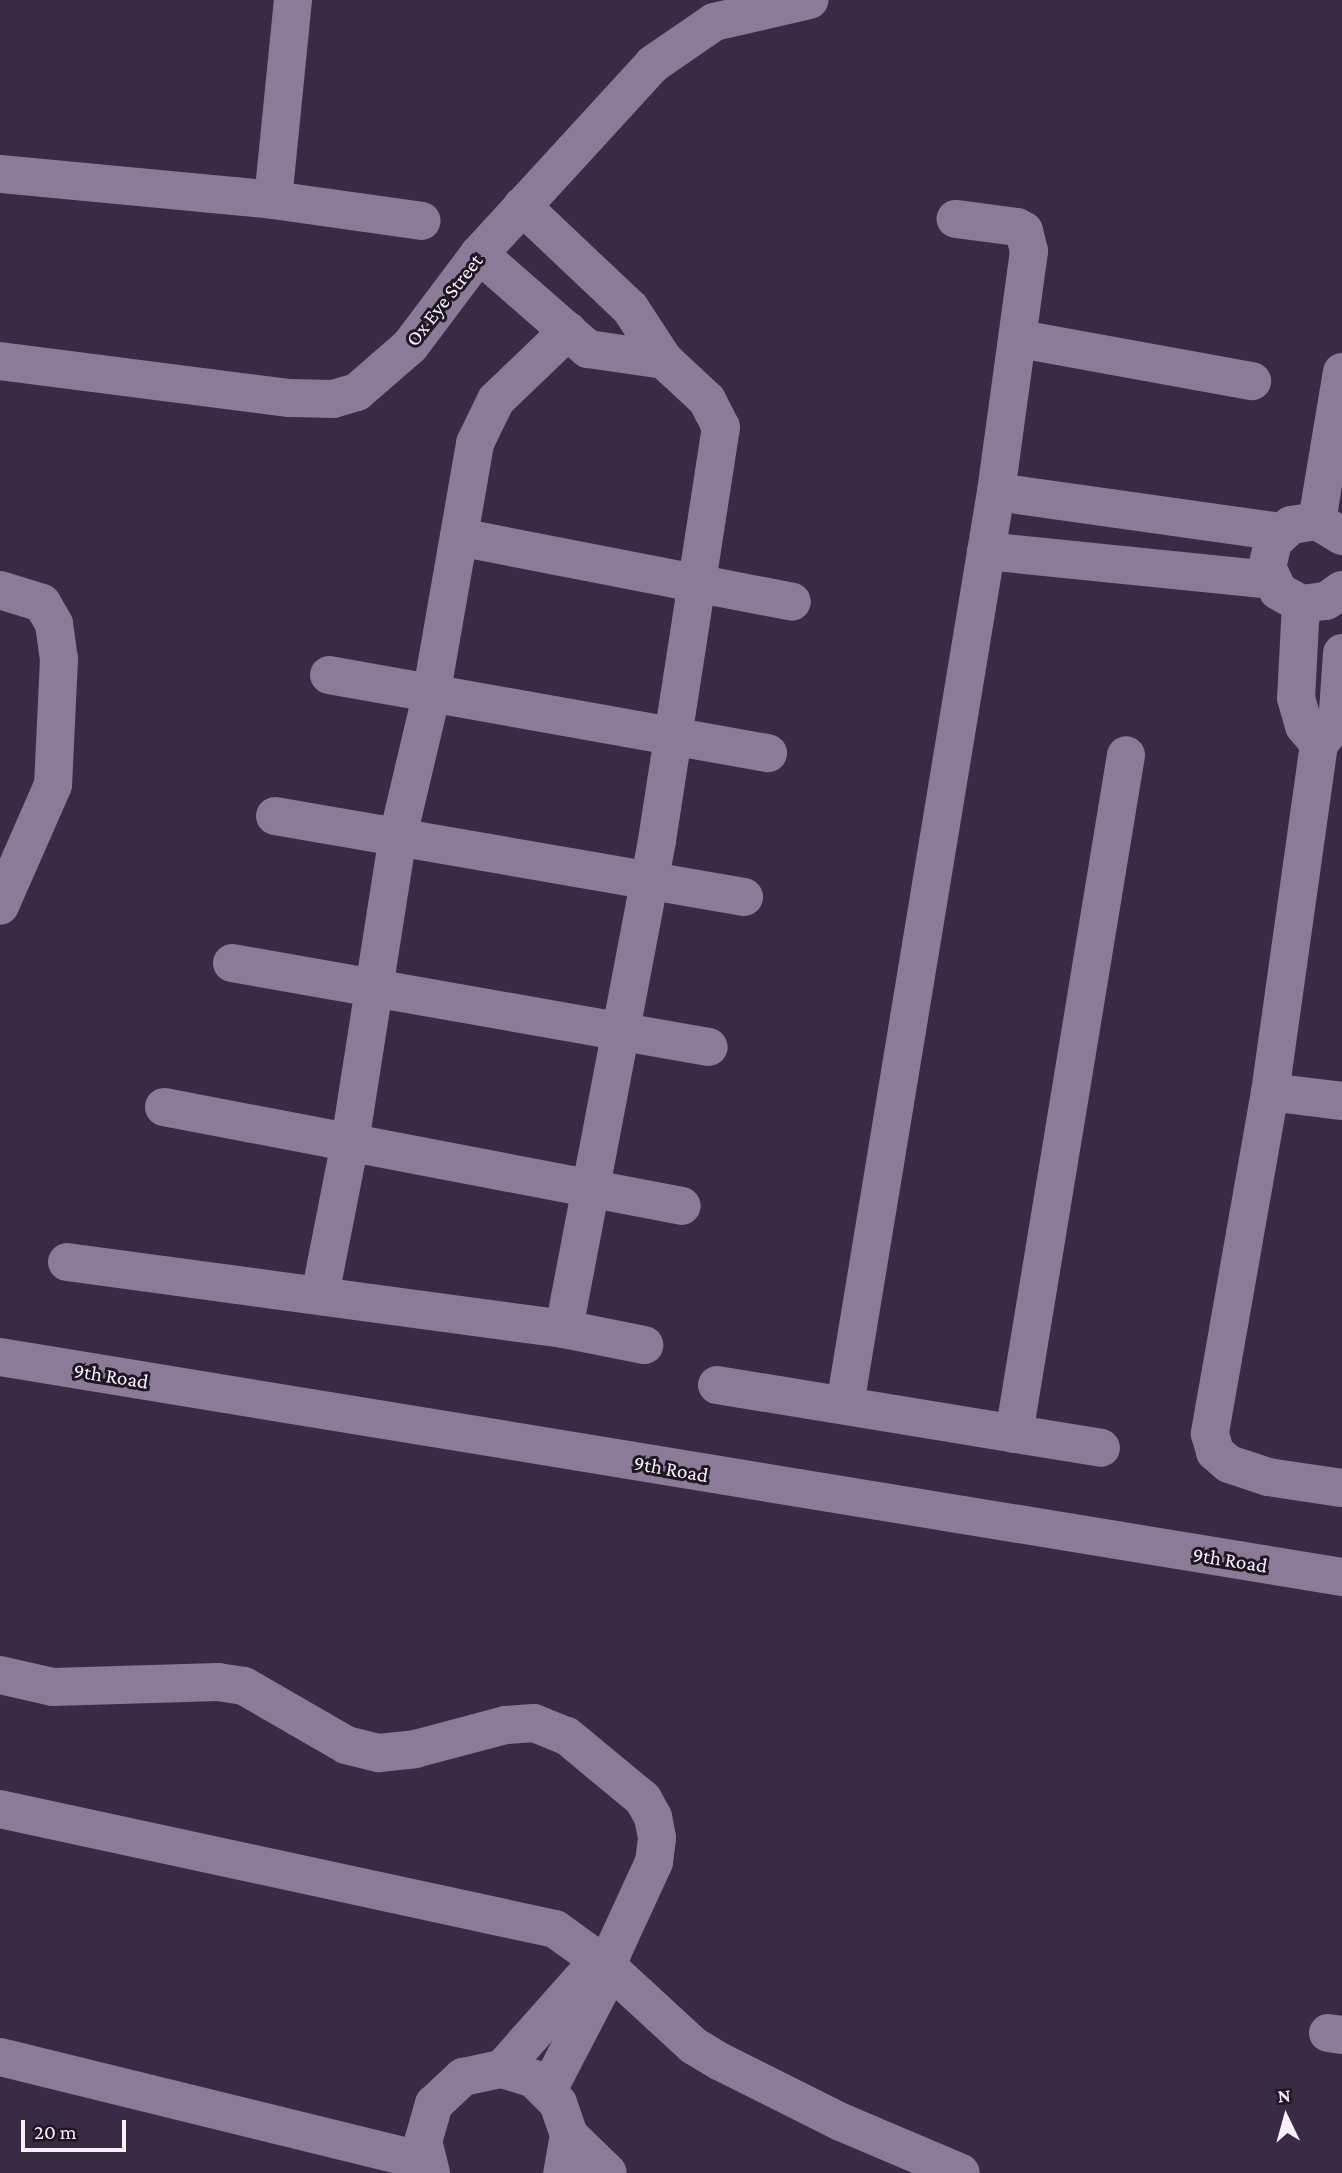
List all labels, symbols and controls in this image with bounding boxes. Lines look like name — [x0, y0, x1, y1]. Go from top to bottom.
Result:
street label: Ox Eye Street — [400, 249, 488, 351]
street label: 9th Road — [72, 1358, 150, 1394]
street label: 9th Road — [632, 1450, 710, 1488]
street label: 9th Road — [1191, 1542, 1269, 1578]
north arrow — [1251, 2082, 1321, 2152]
text: N — [1277, 2085, 1291, 2107]
scale bar — [24, 2106, 130, 2150]
text: 20 m — [34, 2120, 77, 2144]

